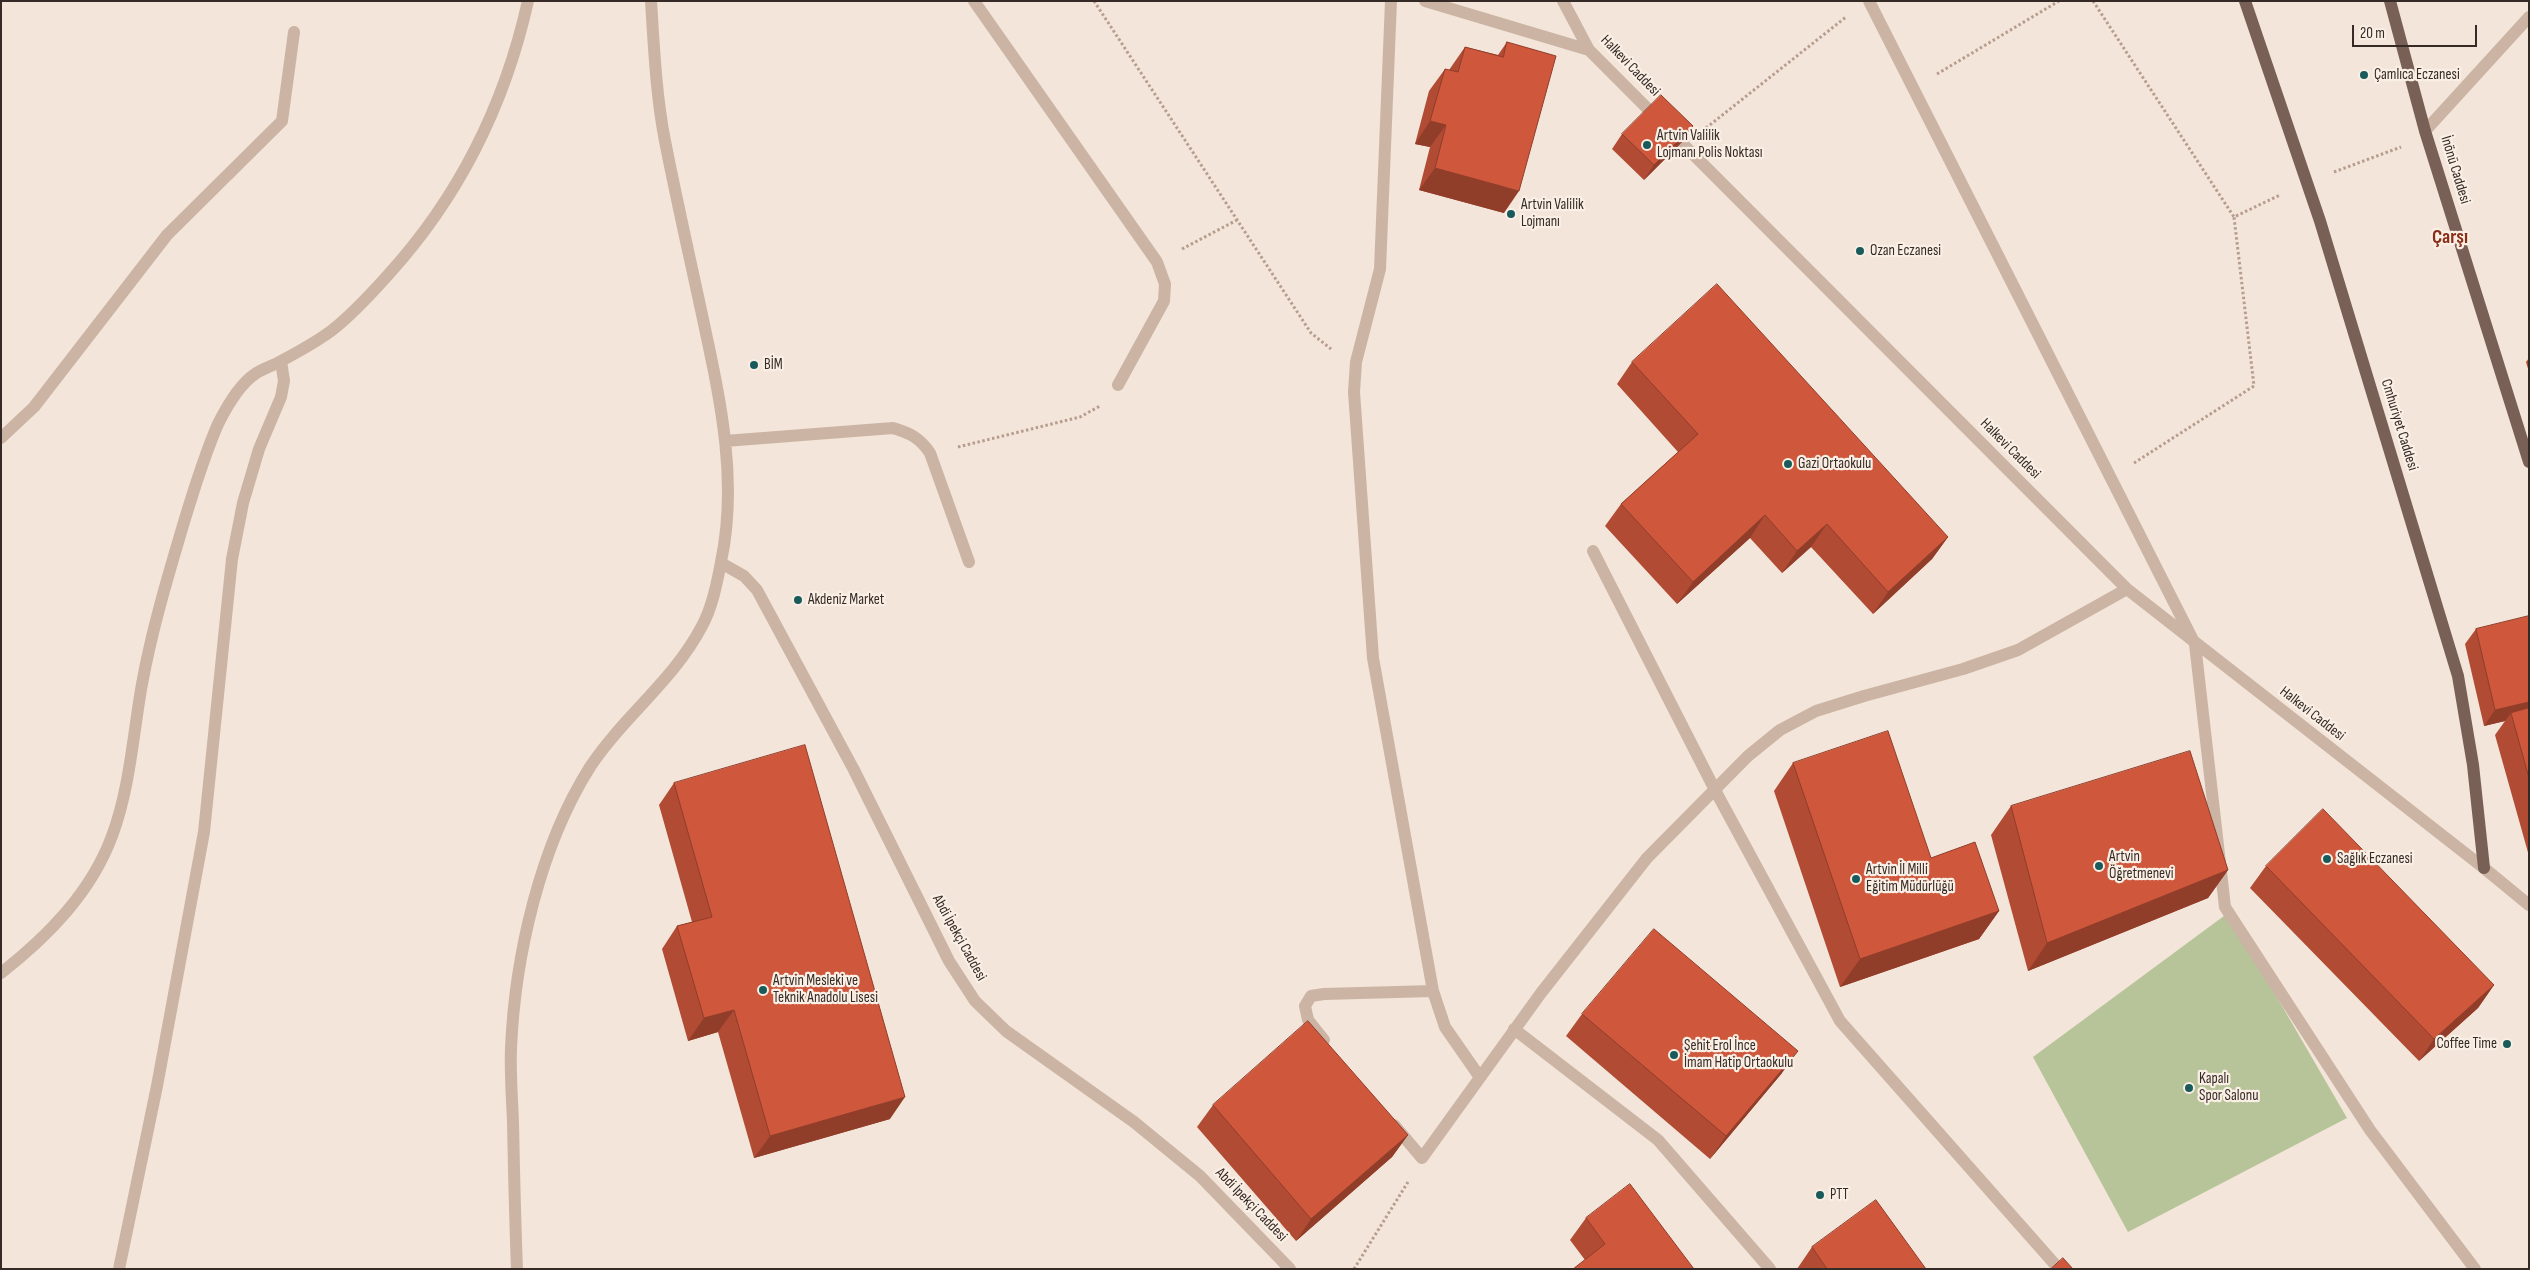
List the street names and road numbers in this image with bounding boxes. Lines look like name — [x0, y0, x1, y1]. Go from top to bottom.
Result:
street label: Halkevi Caddesi — [1596, 32, 1664, 100]
street label: İnönü Caddesi — [2436, 134, 2474, 206]
street label: Cmhuriyet Caddesi — [2377, 377, 2421, 473]
street label: Halkevi Caddesi — [1976, 415, 2044, 483]
street label: Halkevi Caddesi — [2276, 683, 2348, 745]
street label: Abdi İpekçi Caddesi — [928, 892, 990, 984]
street label: Abdi İpekçi Caddesi — [1211, 1164, 1291, 1246]

